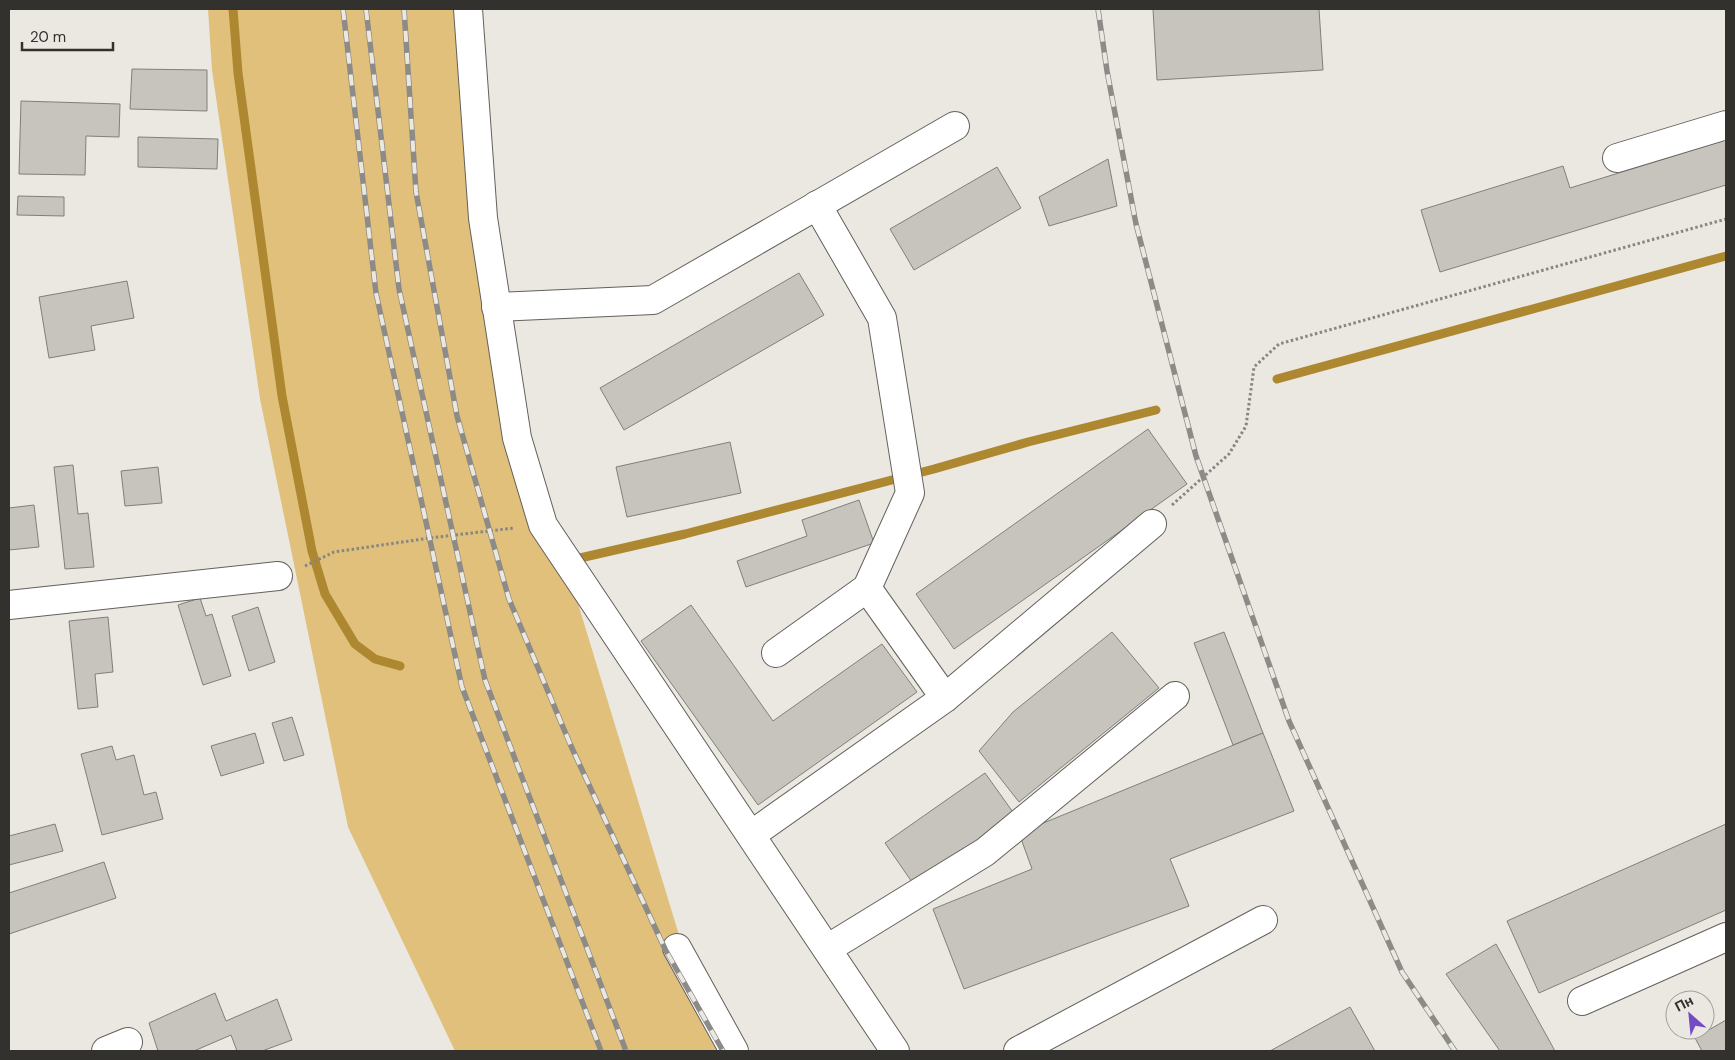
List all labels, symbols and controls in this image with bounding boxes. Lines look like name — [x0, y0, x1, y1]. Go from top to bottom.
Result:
scale bar — [22, 20, 114, 52]
text: 20 m — [30, 27, 66, 47]
north arrow — [1665, 990, 1715, 1040]
text: Пн — [1672, 991, 1696, 1016]

